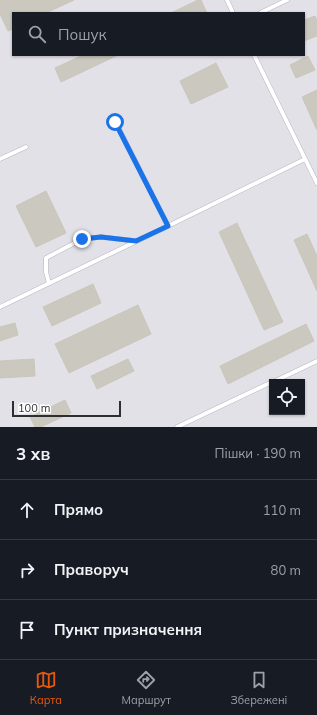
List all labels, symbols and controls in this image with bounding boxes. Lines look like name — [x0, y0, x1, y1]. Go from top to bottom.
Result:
search box — [12, 12, 305, 56]
icon: search — [26, 23, 48, 45]
text: Пошук — [58, 25, 107, 44]
route start — [106, 113, 124, 131]
route end — [73, 230, 91, 248]
map controls — [269, 379, 305, 415]
button: locate — [269, 379, 305, 415]
scale bar — [12, 399, 121, 418]
text: 100 m — [18, 401, 50, 415]
text: 3 хв — [16, 443, 50, 464]
text: Пішки · 190 m — [214, 445, 301, 461]
icon: ahead — [16, 499, 38, 521]
text: Прямо — [54, 500, 103, 519]
text: 110 m — [263, 502, 301, 518]
icon: right — [16, 559, 38, 581]
text: Праворуч — [54, 560, 129, 579]
text: 80 m — [271, 562, 301, 578]
icon: arrive — [16, 619, 38, 641]
text: Пункт призначення — [54, 620, 202, 639]
tab: Карта — [30, 669, 62, 707]
tab: Маршрут — [122, 669, 171, 707]
tab: Збережені — [230, 669, 287, 707]

